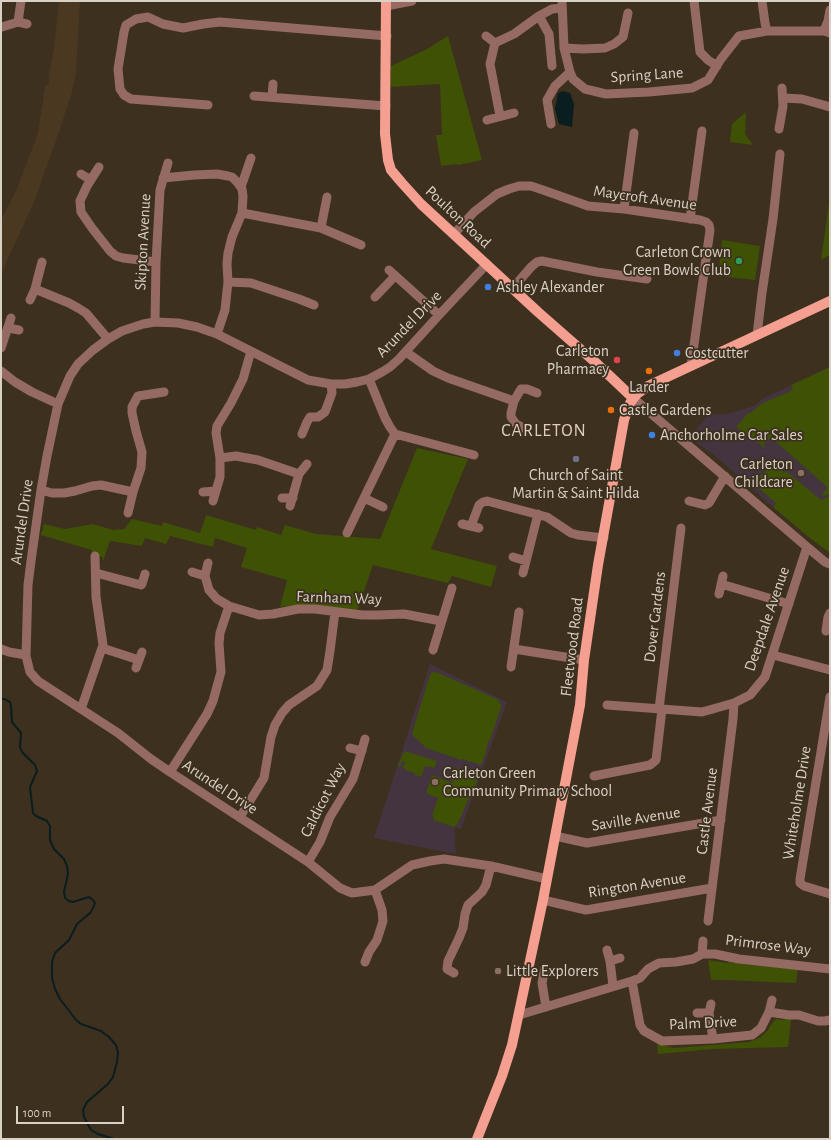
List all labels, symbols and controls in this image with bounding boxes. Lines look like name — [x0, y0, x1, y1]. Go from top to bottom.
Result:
street label: Spring Lane — [610, 63, 684, 87]
street label: Maycroft Avenue — [592, 181, 698, 215]
street label: Poulton Road — [421, 182, 495, 252]
street label: Skipton Avenue — [131, 193, 155, 291]
place label: Carleton Crown Green Bowls Club — [623, 242, 731, 280]
marker: Carleton Crown Green Bowls Club — [734, 256, 744, 266]
place label: Ashley Alexander — [496, 277, 604, 297]
marker: Ashley Alexander — [483, 282, 493, 292]
street label: Arundel Drive — [372, 286, 446, 362]
place label: Carleton Pharmacy — [547, 341, 609, 379]
place label: Costcutter — [685, 343, 749, 363]
marker: Costcutter — [672, 348, 682, 358]
marker: Carleton Pharmacy — [612, 355, 622, 365]
marker: Larder — [644, 366, 654, 376]
place label: Larder — [629, 377, 669, 397]
place label: Castle Gardens — [619, 400, 711, 420]
marker: Castle Gardens — [606, 405, 616, 415]
district label: CARLETON — [501, 420, 587, 442]
place label: Anchorholme Car Sales — [660, 425, 803, 445]
marker: Anchorholme Car Sales — [647, 430, 657, 440]
marker: Church of Saint Martin & Saint Hilda — [571, 454, 581, 464]
place label: Carleton Childcare — [734, 454, 793, 492]
place label: Church of Saint Martin & Saint Hilda — [512, 465, 640, 503]
marker: Carleton Childcare — [796, 468, 806, 478]
street label: Arundel Drive — [7, 478, 37, 566]
street label: Deepdale Avenue — [740, 564, 794, 674]
street label: Dover Gardens — [640, 570, 670, 664]
street label: Farnham Way — [296, 587, 382, 609]
street label: Fleetwood Road — [556, 596, 588, 698]
street label: Whiteholme Drive — [779, 745, 815, 861]
street label: Arundel Drive — [179, 756, 261, 818]
street label: Caldicot Way — [296, 760, 350, 840]
place label: Carleton Green Community Primary School — [443, 763, 612, 801]
street label: Castle Avenue — [692, 766, 722, 856]
marker: Carleton Green Community Primary School — [430, 777, 440, 787]
street label: Saville Avenue — [590, 803, 682, 835]
street label: Rington Avenue — [587, 868, 687, 902]
street label: Primrose Way — [724, 930, 812, 960]
place label: Little Explorers — [506, 961, 599, 981]
marker: Little Explorers — [493, 966, 503, 976]
street label: Palm Drive — [669, 1012, 737, 1034]
scale bar — [18, 1098, 126, 1124]
text: 100 m — [23, 1107, 51, 1119]

